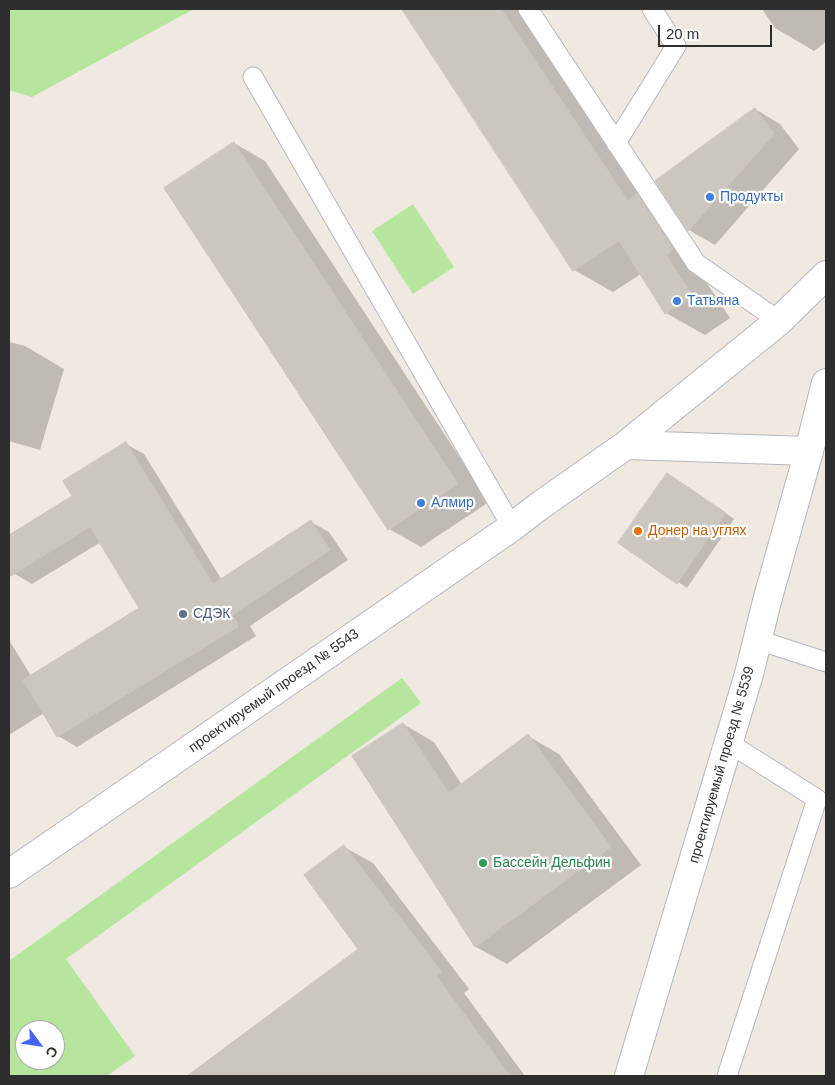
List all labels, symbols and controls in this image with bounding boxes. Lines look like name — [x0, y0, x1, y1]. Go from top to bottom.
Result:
scale bar — [660, 15, 774, 47]
text: 20 m — [666, 25, 699, 42]
place label: Продукты — [720, 189, 783, 205]
marker: Продукты — [704, 191, 716, 203]
place label: Татьяна — [687, 293, 739, 309]
marker: Татьяна — [671, 295, 683, 307]
place label: Алмир — [431, 495, 474, 511]
marker: Алмир — [415, 497, 427, 509]
place label: Донер на углях — [648, 523, 747, 539]
marker: Донер на углях — [632, 525, 644, 537]
place label: СДЭК — [193, 606, 231, 622]
marker: СДЭК — [177, 608, 189, 620]
street label: проектируемый проезд № 5543 — [186, 626, 362, 756]
street label: проектируемый проезд № 5539 — [686, 665, 758, 865]
place label: Бассейн Дельфин — [493, 855, 611, 871]
marker: Бассейн Дельфин — [477, 857, 489, 869]
north arrow — [15, 1020, 65, 1070]
text: С — [43, 1044, 61, 1061]

